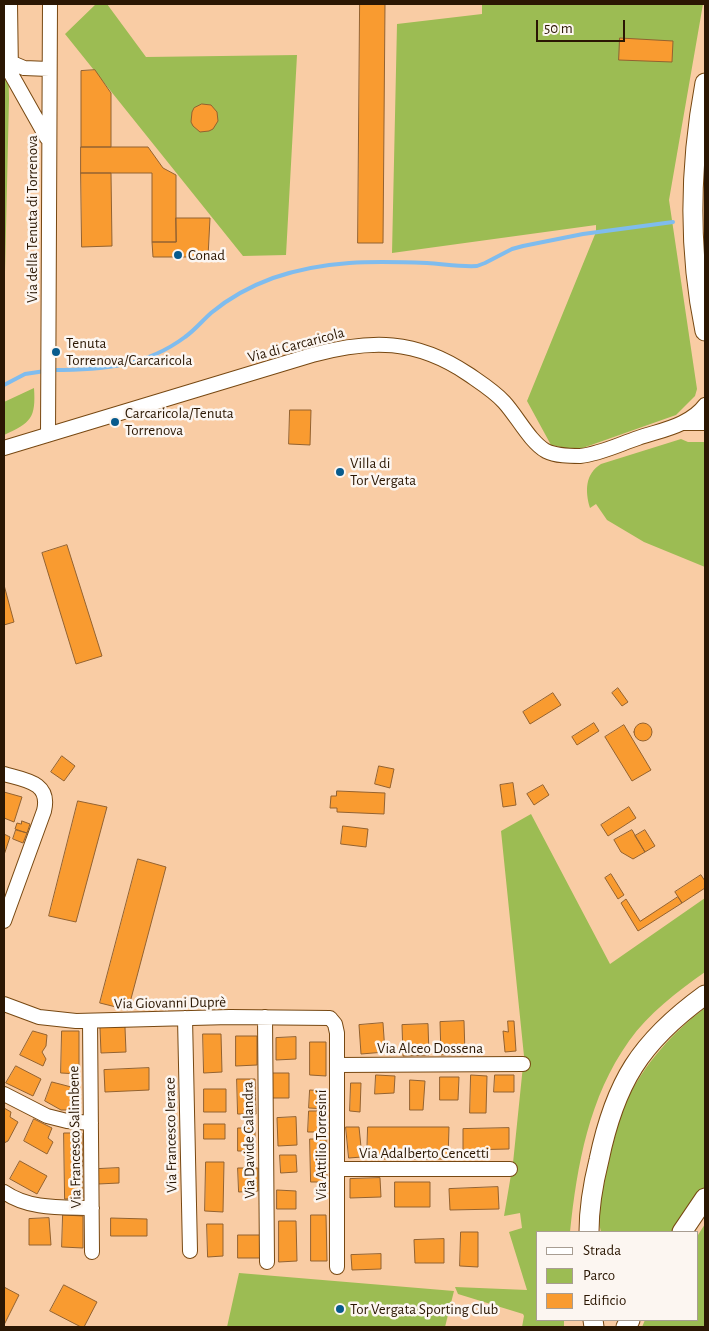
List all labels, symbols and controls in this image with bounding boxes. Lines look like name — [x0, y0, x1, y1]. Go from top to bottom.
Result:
scale bar — [539, 10, 628, 42]
text: 50 m — [544, 21, 573, 36]
street label: Via della Tenuta di Torrenova — [23, 135, 41, 303]
place label: Conad — [188, 246, 225, 264]
marker: Conad — [172, 249, 184, 261]
street label: Via di Carcaricola — [246, 323, 346, 367]
place label: Tenuta Torrenova/Carcaricola — [66, 334, 192, 369]
marker: Tenuta Torrenova/Carcaricola — [50, 346, 62, 358]
place label: Carcaricola/Tenuta Torrenova — [125, 404, 234, 439]
marker: Carcaricola/Tenuta Torrenova — [109, 416, 121, 428]
place label: Villa di Tor Vergata — [350, 454, 416, 489]
marker: Villa di Tor Vergata — [334, 466, 346, 478]
street label: Via Giovanni Duprè — [114, 993, 226, 1013]
street label: Via Alceo Dossena — [377, 1039, 483, 1057]
street label: Via Francesco Salimbene — [65, 1065, 85, 1209]
street label: Via Francesco Ierace — [161, 1077, 181, 1193]
street label: Via Davide Calandra — [239, 1081, 259, 1199]
street label: Via Attilio Torresini — [312, 1090, 330, 1200]
street label: Via Adalberto Cencetti — [359, 1144, 489, 1162]
legend — [536, 1231, 699, 1321]
text: Strada — [583, 1243, 621, 1258]
text: Parco — [583, 1268, 615, 1283]
text: Edificio — [583, 1293, 626, 1308]
place label: Tor Vergata Sporting Club — [350, 1300, 498, 1318]
marker: Tor Vergata Sporting Club — [334, 1303, 346, 1315]

